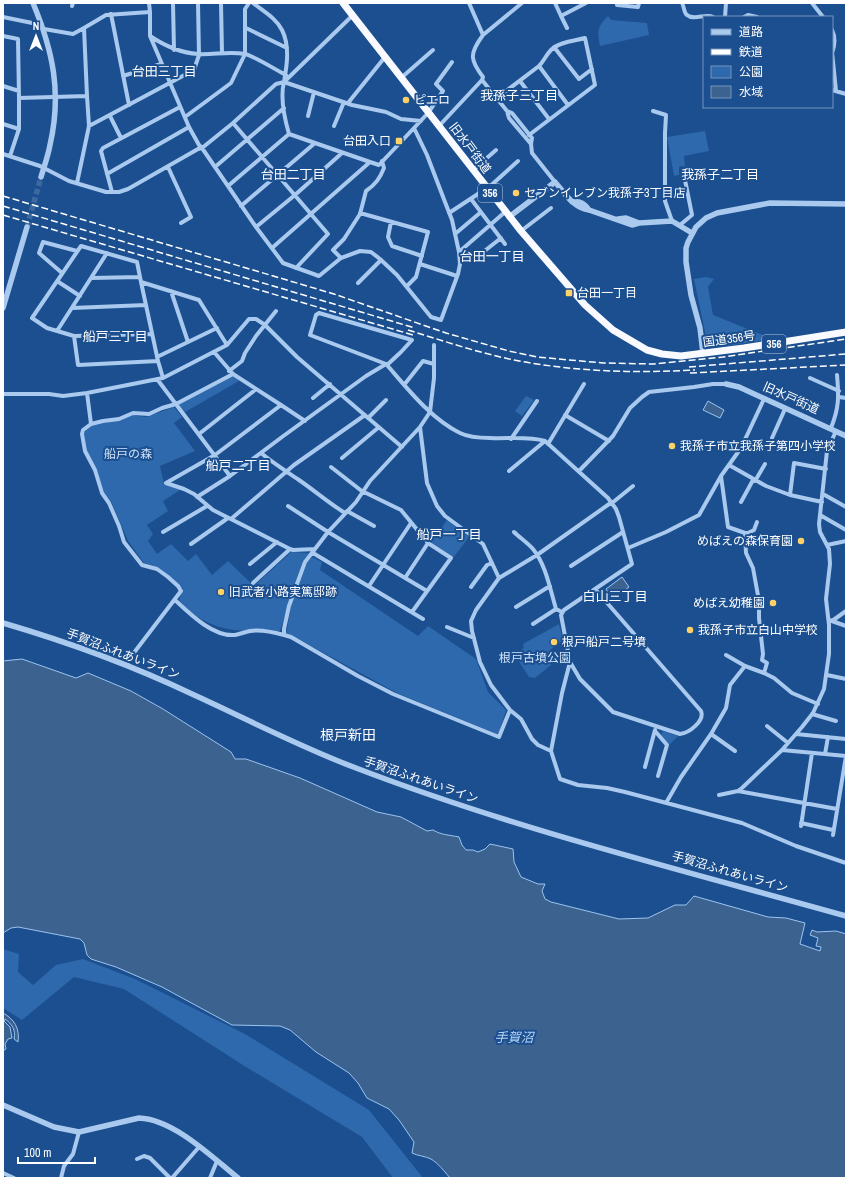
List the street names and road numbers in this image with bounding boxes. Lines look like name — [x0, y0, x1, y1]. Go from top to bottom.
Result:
street label: 旧水戸街道 — [446, 119, 494, 177]
road number: 356 — [478, 184, 502, 202]
street label: 国道356号 — [702, 327, 756, 351]
road number: 356 — [762, 335, 786, 353]
street label: 旧水戸街道 — [760, 378, 822, 418]
street label: 手賀沼ふれあいライン — [64, 625, 182, 683]
street label: 手賀沼ふれあいライン — [362, 753, 480, 807]
street label: 手賀沼ふれあいライン — [670, 848, 790, 896]

